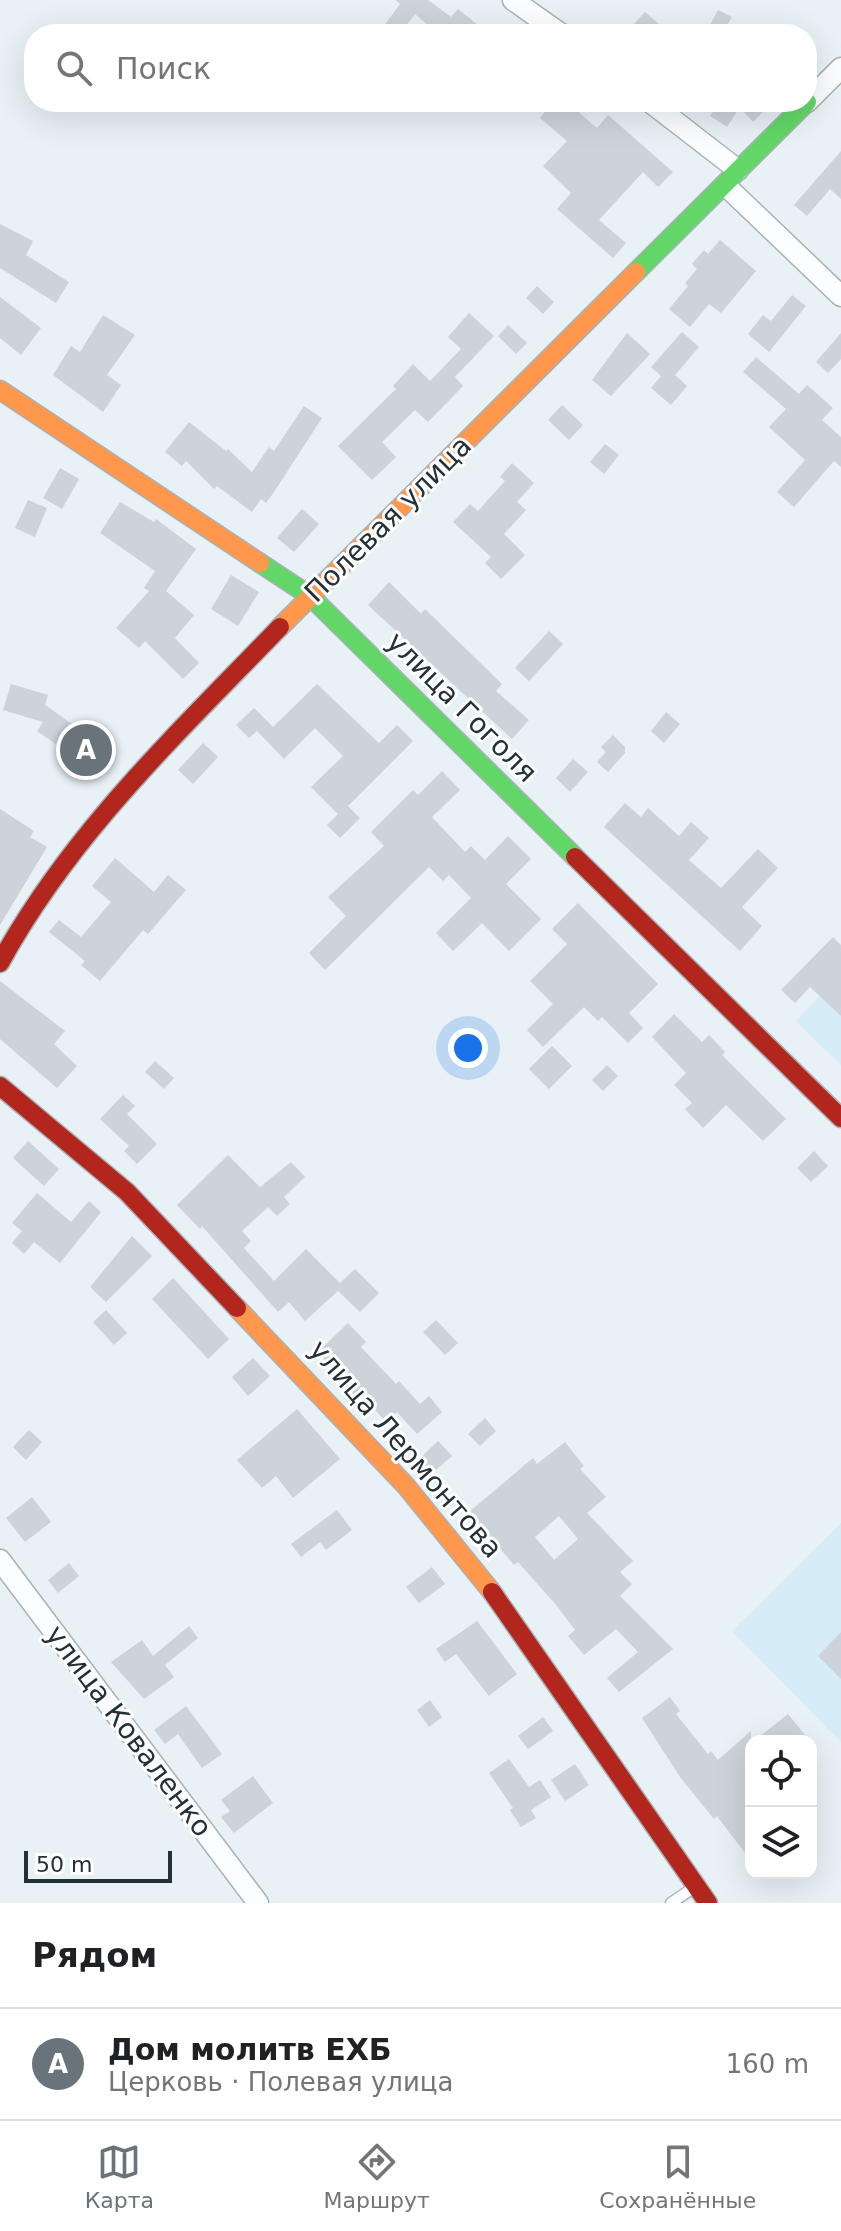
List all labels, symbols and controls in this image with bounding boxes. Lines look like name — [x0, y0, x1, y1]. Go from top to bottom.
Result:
search box — [24, 24, 817, 112]
icon: search — [52, 46, 96, 90]
text: Поиск — [116, 51, 211, 86]
street label: Полевая улица — [298, 429, 478, 609]
street label: улица Гоголя — [380, 625, 544, 789]
pin: A — [60, 720, 112, 780]
your location — [448, 1028, 488, 1068]
street label: улица Лермонтова — [303, 1333, 509, 1565]
street label: улица Коваленко — [39, 1619, 219, 1843]
map controls — [745, 1735, 817, 1879]
button: locate — [745, 1735, 817, 1807]
button: layers — [745, 1807, 817, 1879]
scale bar — [24, 1847, 172, 1883]
text: 50 m — [36, 1852, 92, 1877]
text: Рядом — [32, 1935, 157, 1975]
text: Дом молитв ЕХБ — [108, 2032, 392, 2067]
text: A — [48, 2049, 68, 2079]
text: 160 m — [726, 2049, 809, 2079]
text: Церковь · Полевая улица — [108, 2067, 454, 2097]
tab: Карта — [85, 2140, 154, 2213]
tab: Маршрут — [324, 2140, 430, 2213]
tab: Сохранённые — [599, 2140, 756, 2213]

